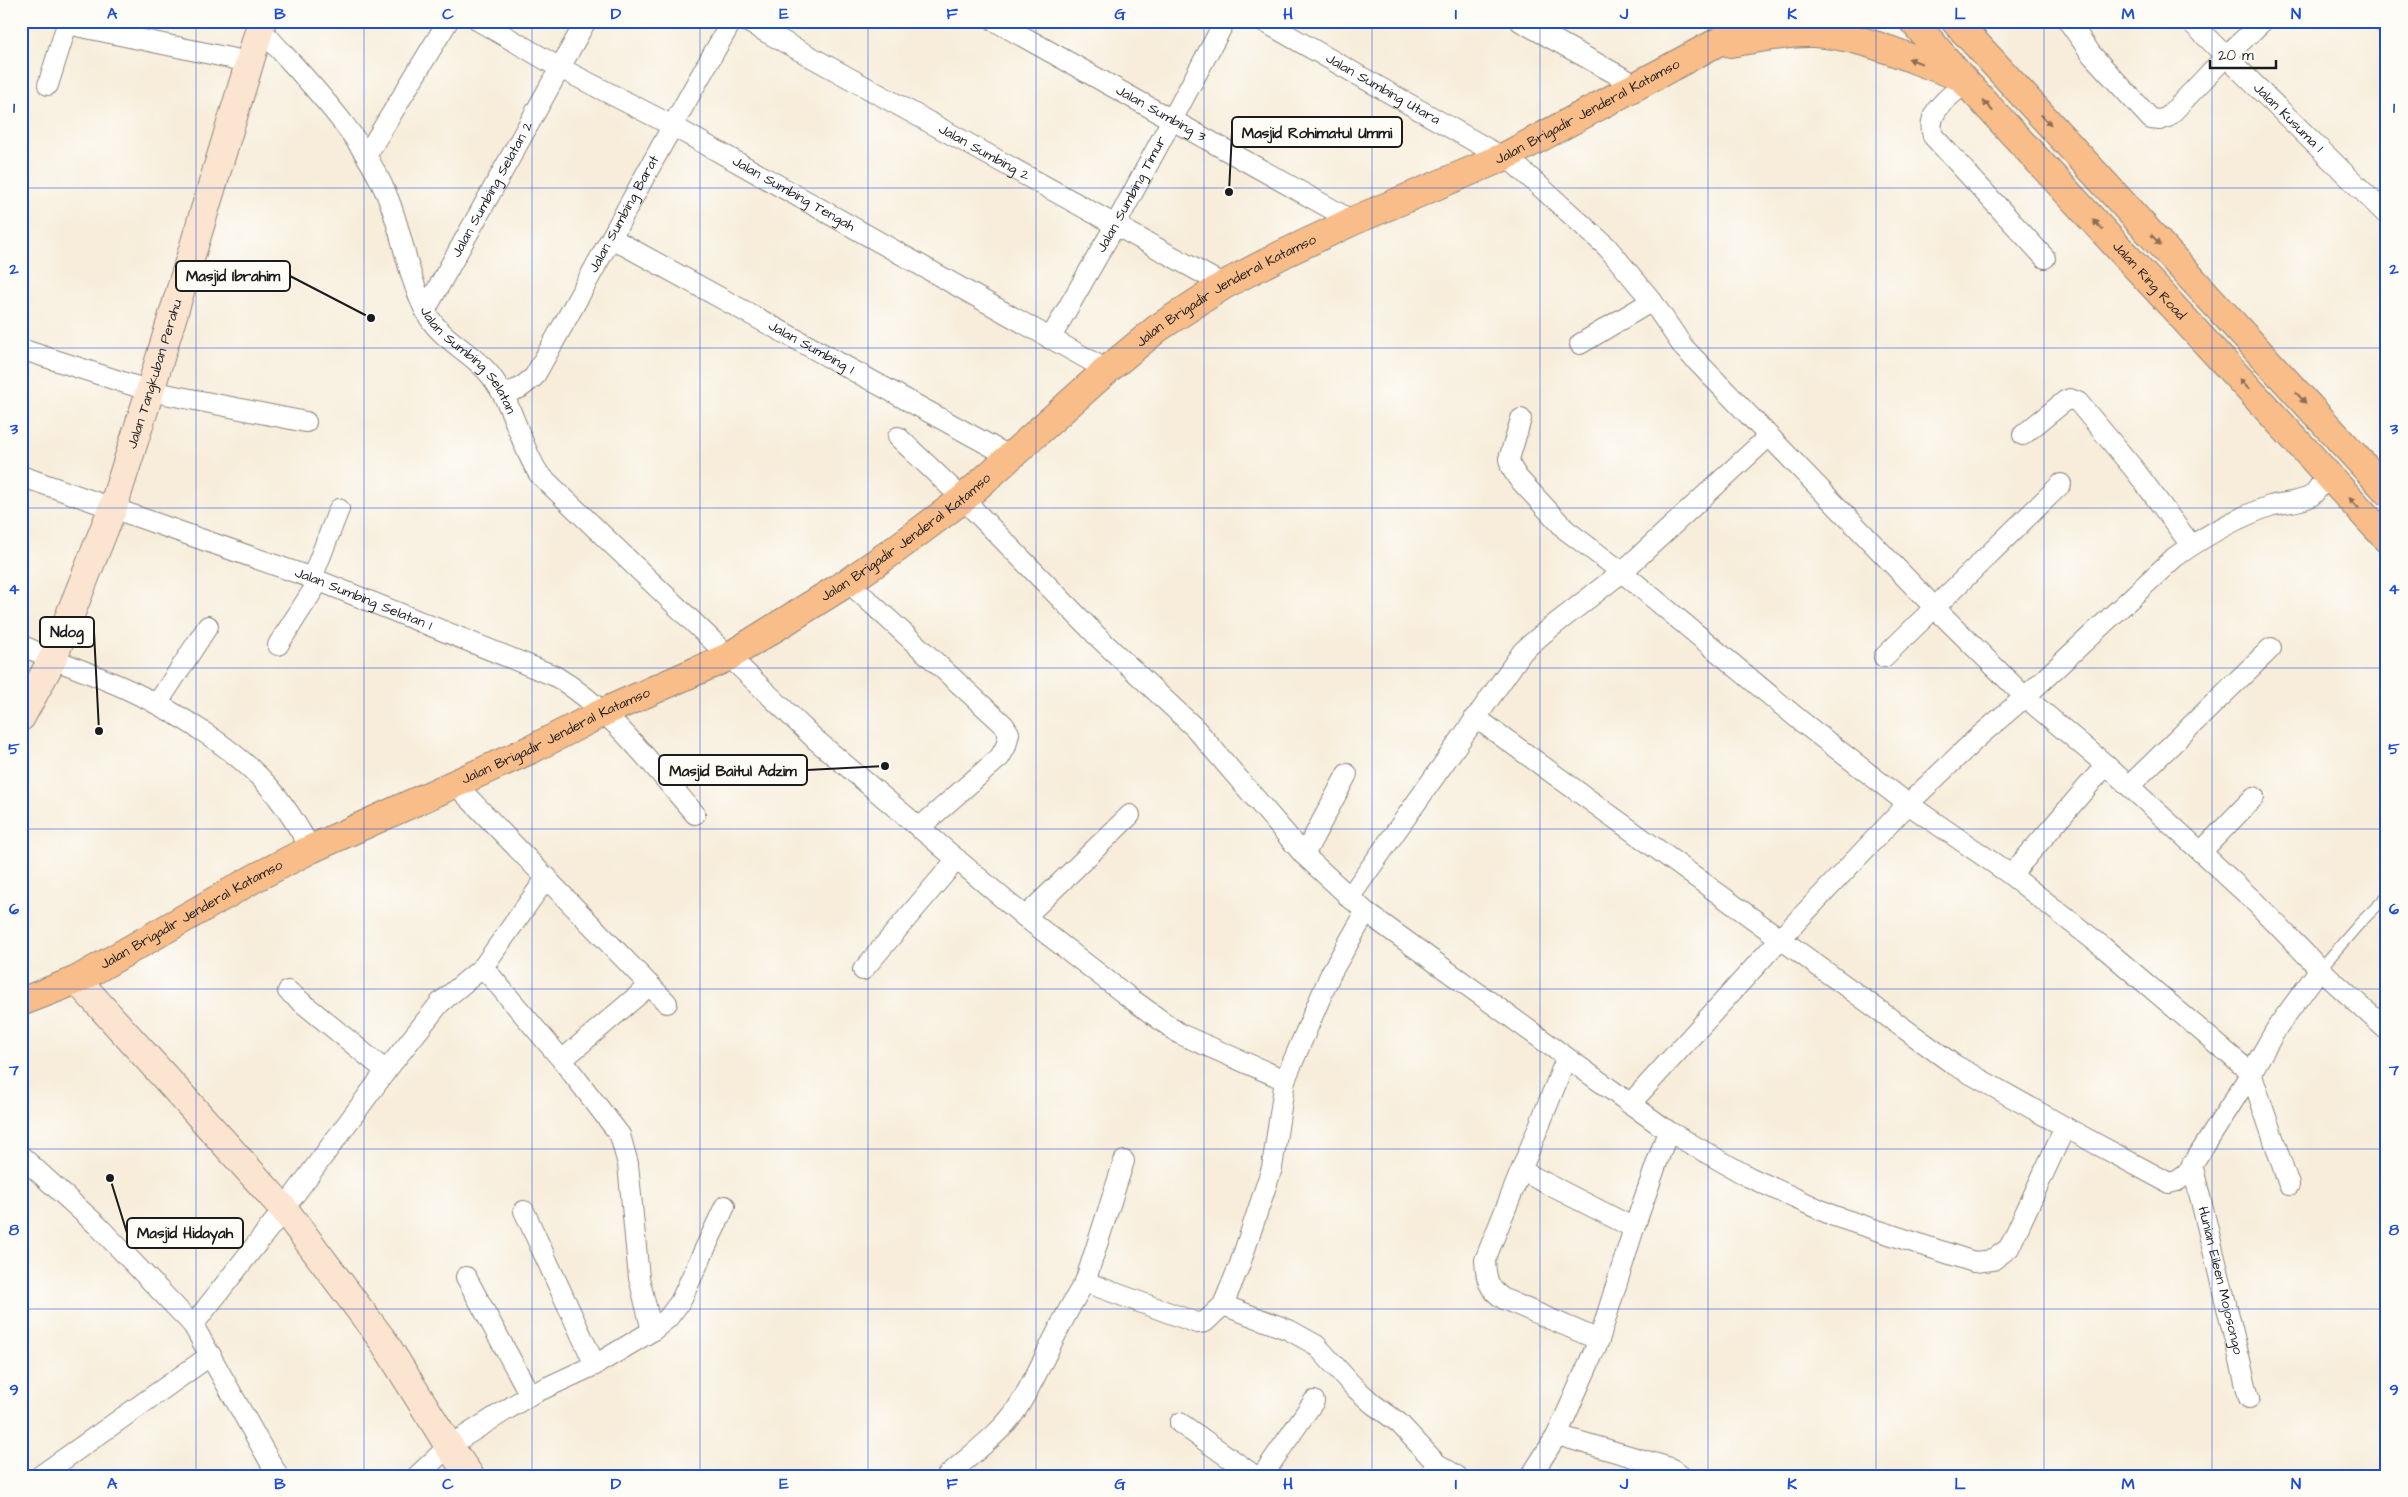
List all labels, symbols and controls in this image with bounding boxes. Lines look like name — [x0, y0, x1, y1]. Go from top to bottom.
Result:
text: A — [107, 3, 118, 25]
text: B — [274, 3, 286, 25]
text: C — [442, 3, 454, 25]
text: D — [611, 3, 622, 25]
text: E — [779, 3, 789, 25]
text: F — [946, 3, 958, 25]
text: G — [1114, 3, 1126, 25]
text: H — [1283, 3, 1293, 25]
text: I — [1455, 3, 1457, 25]
text: J — [1619, 3, 1629, 25]
text: K — [1787, 3, 1797, 25]
text: L — [1954, 3, 1966, 25]
text: M — [2121, 3, 2135, 25]
text: N — [2291, 3, 2301, 25]
scale bar — [2210, 38, 2277, 70]
text: 20 m — [2218, 45, 2254, 66]
street label: Jalan Sumbing Utara — [1322, 49, 1444, 130]
street label: Jalan Brigadir Jenderal Katamso — [1492, 54, 1684, 169]
one-way arrow — [1907, 57, 1922, 65]
street label: Jalan Kusuma 1 — [2249, 79, 2328, 157]
street label: Jalan Sumbing 3 — [1112, 80, 1210, 147]
text: 1 — [13, 97, 16, 119]
text: 1 — [2393, 97, 2396, 119]
one-way arrow — [1982, 100, 1994, 112]
one-way arrow — [2040, 114, 2052, 126]
callout: Masjid Rohimatul Ummi — [1232, 117, 1402, 147]
street label: Jalan Sumbing Selatan 2 — [447, 118, 538, 261]
street label: Jalan Sumbing 2 — [935, 119, 1033, 186]
text: Masjid Rohimatul Ummi — [1242, 123, 1393, 144]
street label: Jalan Sumbing Timur — [1092, 132, 1171, 256]
street label: Jalan Sumbing Tengah — [729, 151, 859, 236]
street label: Jalan Sumbing Barat — [584, 152, 664, 276]
one-way arrow — [2092, 220, 2104, 232]
street label: Jalan Brigadir Jenderal Katamso — [1132, 230, 1320, 352]
one-way arrow — [2150, 233, 2162, 245]
street label: Jalan Ring Road — [2107, 237, 2190, 325]
text: 2 — [8, 258, 19, 280]
text: 2 — [2388, 258, 2399, 280]
callout: Masjid Ibrahim — [176, 261, 290, 291]
text: Masjid Ibrahim — [186, 266, 280, 287]
street label: Jalan Tangkuban Perahu — [122, 297, 187, 451]
street label: Jalan Sumbing Selatan — [415, 303, 521, 417]
street label: Jalan Sumbing 1 — [765, 316, 858, 379]
one-way arrow — [2238, 378, 2250, 390]
one-way arrow — [2295, 391, 2307, 403]
text: 3 — [9, 418, 19, 440]
text: 3 — [2389, 418, 2399, 440]
street label: Jalan Brigadir Jenderal Katamso — [817, 468, 996, 607]
one-way arrow — [2348, 498, 2360, 510]
street label: Jalan Sumbing Selatan 1 — [292, 563, 435, 636]
text: 4 — [9, 578, 20, 600]
text: 4 — [2389, 578, 2400, 600]
callout: Ndog — [40, 617, 94, 647]
text: Ndog — [50, 622, 84, 645]
street label: Jalan Brigadir Jenderal Katamso — [458, 683, 653, 790]
text: 5 — [8, 738, 20, 760]
text: 5 — [2388, 738, 2400, 760]
callout: Masjid Baitul Adzim — [659, 755, 807, 785]
text: Masjid Baitul Adzim — [669, 761, 797, 782]
street label: Jalan Brigadir Jenderal Katamso — [97, 855, 286, 975]
text: 6 — [9, 898, 19, 920]
text: 6 — [2389, 898, 2399, 920]
text: 7 — [8, 1059, 19, 1081]
text: 7 — [2388, 1059, 2399, 1081]
street label: Hunian Eileen Mojosongo — [2193, 1205, 2248, 1357]
callout: Masjid Hidayah — [127, 1218, 243, 1248]
text: 8 — [9, 1219, 20, 1241]
text: 8 — [2389, 1219, 2400, 1241]
text: Masjid Hidayah — [137, 1223, 234, 1245]
text: 9 — [9, 1379, 19, 1401]
text: 9 — [2389, 1379, 2399, 1401]
text: A — [107, 1473, 118, 1495]
text: B — [274, 1473, 286, 1495]
text: C — [442, 1473, 454, 1495]
text: D — [611, 1473, 622, 1495]
text: E — [779, 1473, 789, 1495]
text: F — [946, 1473, 958, 1495]
text: G — [1114, 1473, 1126, 1495]
text: H — [1283, 1473, 1293, 1495]
text: I — [1455, 1473, 1457, 1495]
text: J — [1619, 1473, 1629, 1495]
text: K — [1787, 1473, 1797, 1495]
text: L — [1954, 1473, 1966, 1495]
text: M — [2121, 1473, 2135, 1495]
text: N — [2291, 1473, 2301, 1495]

